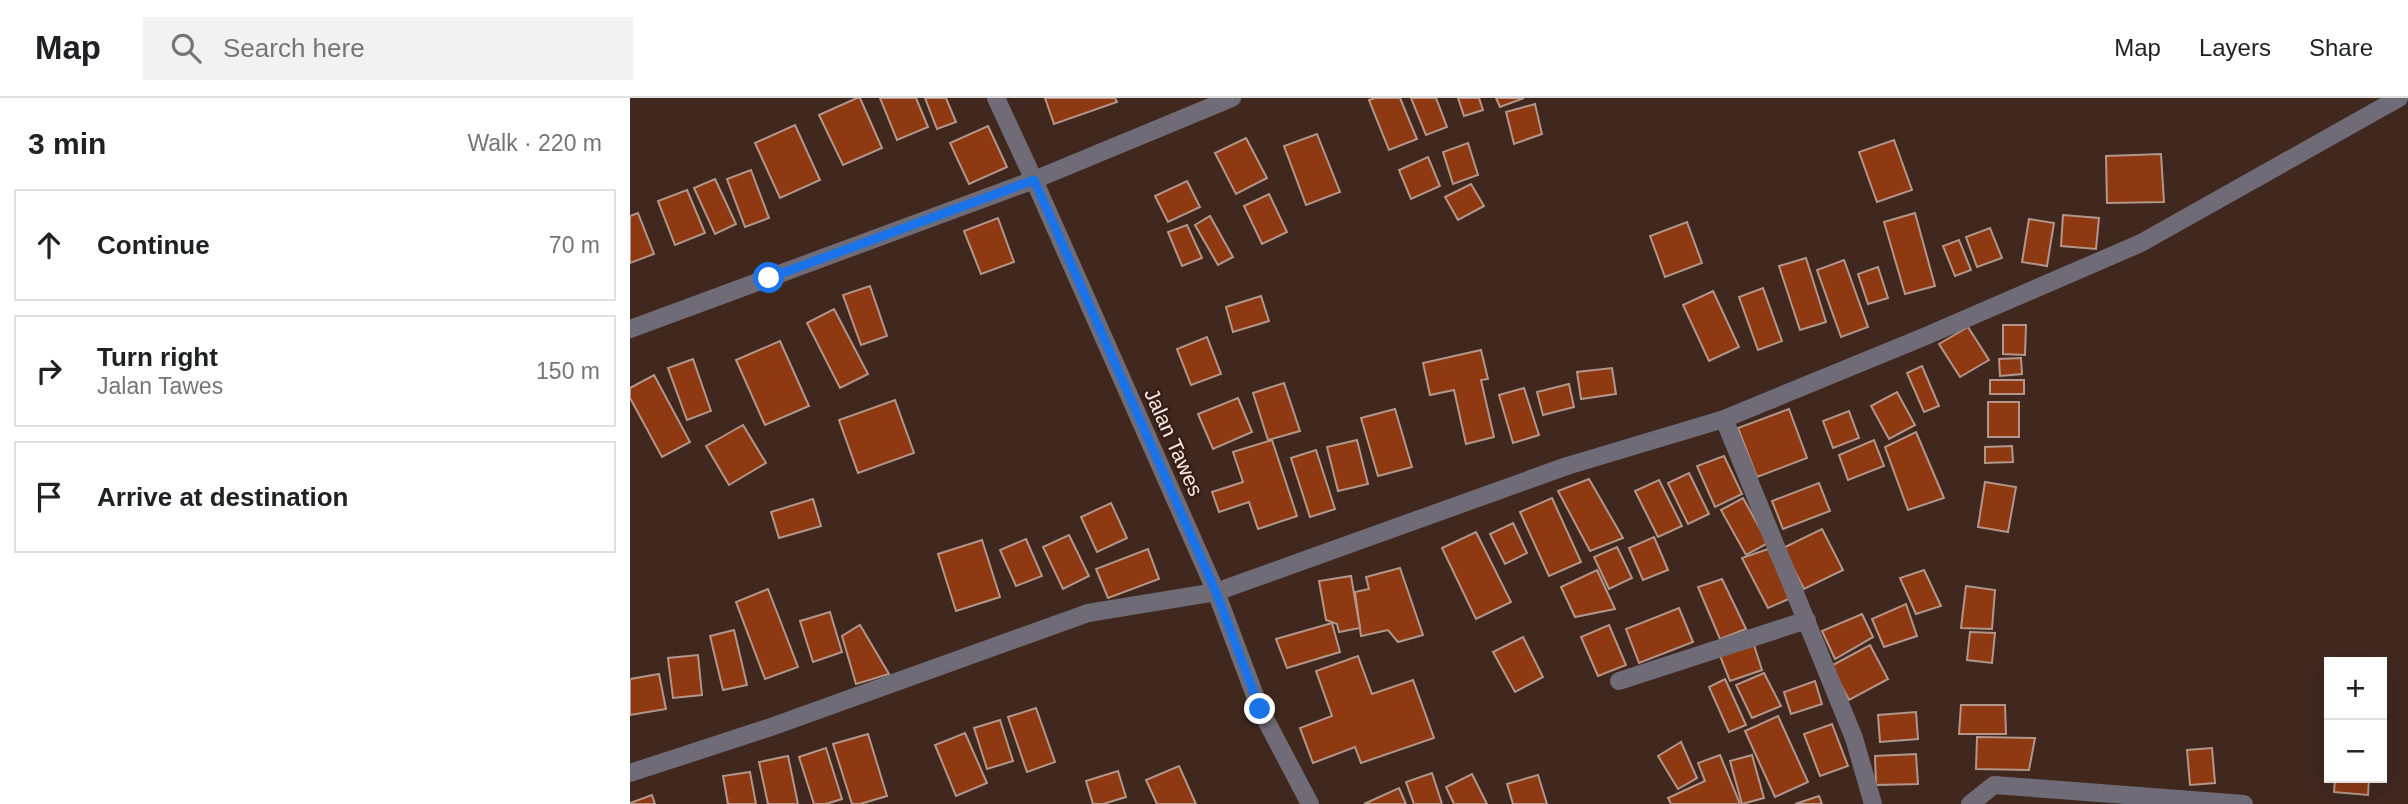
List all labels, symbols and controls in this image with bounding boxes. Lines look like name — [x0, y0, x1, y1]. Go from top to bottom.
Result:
search box — [143, 17, 633, 80]
text: Map — [35, 29, 101, 66]
icon: search — [167, 29, 205, 67]
text: Search here — [223, 33, 365, 63]
text: Map — [2114, 34, 2161, 61]
text: Layers — [2199, 34, 2271, 61]
text: Share — [2309, 34, 2373, 61]
text: 3 min — [28, 127, 106, 160]
text: Walk · 220 m — [467, 130, 602, 156]
icon: ahead — [30, 226, 68, 264]
text: Continue — [97, 230, 210, 260]
text: 70 m — [549, 232, 600, 258]
route start — [753, 262, 784, 293]
text: Turn right — [97, 342, 218, 372]
icon: right — [30, 352, 68, 390]
text: 150 m — [536, 358, 600, 384]
text: Jalan Tawes — [97, 373, 223, 399]
street label: Jalan Tawes — [1140, 385, 1208, 499]
icon: arrive — [30, 478, 68, 516]
text: Arrive at destination — [97, 482, 348, 512]
map controls — [2324, 657, 2387, 783]
button: + — [2324, 657, 2387, 720]
route end — [1244, 693, 1275, 724]
button: − — [2324, 720, 2387, 783]

